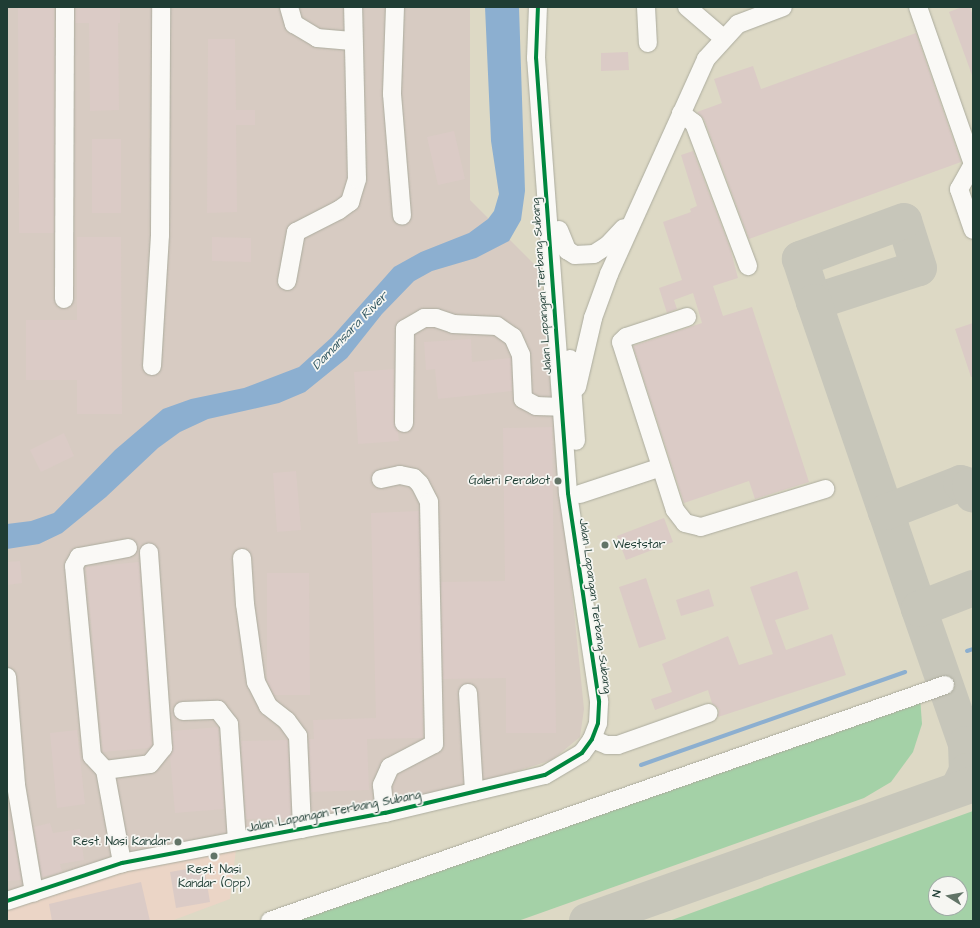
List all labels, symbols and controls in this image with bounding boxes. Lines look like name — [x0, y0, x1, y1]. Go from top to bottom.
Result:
street label: Jalan Lapangan Terbang Subang — [529, 197, 555, 375]
water label: Damansara River — [309, 289, 391, 373]
place label: Galeri Perabot — [469, 474, 550, 488]
marker: Galeri Perabot — [553, 476, 563, 486]
street label: Jalan Lapangan Terbang Subang — [576, 517, 614, 695]
place label: Weststar — [613, 538, 665, 552]
marker: Weststar — [600, 540, 610, 550]
street label: Jalan Lapangan Terbang Subang — [246, 788, 422, 836]
place label: Rest. Nasi Kandar — [73, 835, 170, 849]
marker: Rest. Nasi Kandar — [173, 837, 183, 847]
marker: Rest. Nasi Kandar (Opp) — [209, 851, 219, 861]
place label: Rest. Nasi Kandar (Opp) — [178, 863, 250, 891]
north arrow — [928, 876, 968, 916]
text: N — [929, 889, 945, 899]

